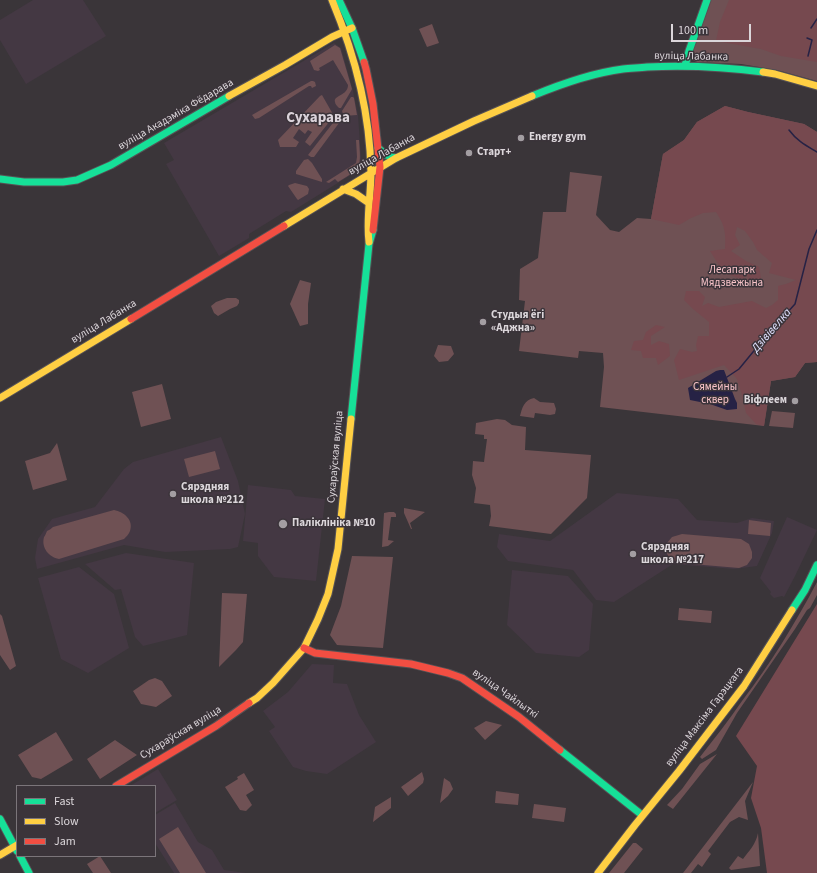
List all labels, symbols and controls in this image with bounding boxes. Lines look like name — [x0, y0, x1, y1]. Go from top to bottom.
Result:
scale bar — [673, 16, 753, 42]
text: 100 m — [678, 22, 708, 39]
street label: вуліца Лабанка — [654, 50, 728, 64]
street label: вуліца Акадэміка Фёдарава — [116, 76, 236, 154]
district label: Сухарава — [286, 110, 350, 128]
street label: вуліца Лабанка — [346, 131, 418, 179]
place label: Energy gym — [529, 131, 586, 145]
marker: Energy gym — [516, 133, 526, 143]
place label: Старт+ — [477, 146, 511, 160]
marker: Старт+ — [464, 148, 474, 158]
park label: Лесапарк Мядзвежына — [701, 264, 763, 290]
street label: вуліца Лабанка — [69, 297, 139, 347]
water label: Дзівівелка — [749, 306, 795, 356]
place label: Студыя ёгі «Аджна» — [491, 309, 544, 335]
marker: Студыя ёгі «Аджна» — [478, 317, 488, 327]
park label: Сямейны сквер — [693, 381, 737, 407]
place label: Віфлеем — [744, 394, 787, 408]
marker: Віфлеем — [790, 396, 800, 406]
street label: Сухараўская вуліца — [325, 410, 347, 504]
place label: Сярэдняя школа №212 — [181, 481, 244, 507]
marker: Сярэдняя школа №212 — [168, 489, 178, 499]
place label: Паліклініка №10 — [292, 517, 375, 531]
marker: Паліклініка №10 — [277, 518, 289, 530]
place label: Сярэдняя школа №217 — [641, 541, 704, 567]
marker: Сярэдняя школа №217 — [628, 549, 638, 559]
street label: вуліца Максіма Гарэцкага — [663, 664, 747, 770]
street label: вуліца Чайлыткі — [469, 666, 541, 722]
street label: Сухараўская вуліца — [138, 703, 224, 763]
legend — [16, 785, 156, 857]
text: Fast — [54, 793, 74, 810]
text: Slow — [54, 813, 79, 830]
text: Jam — [54, 833, 76, 850]

